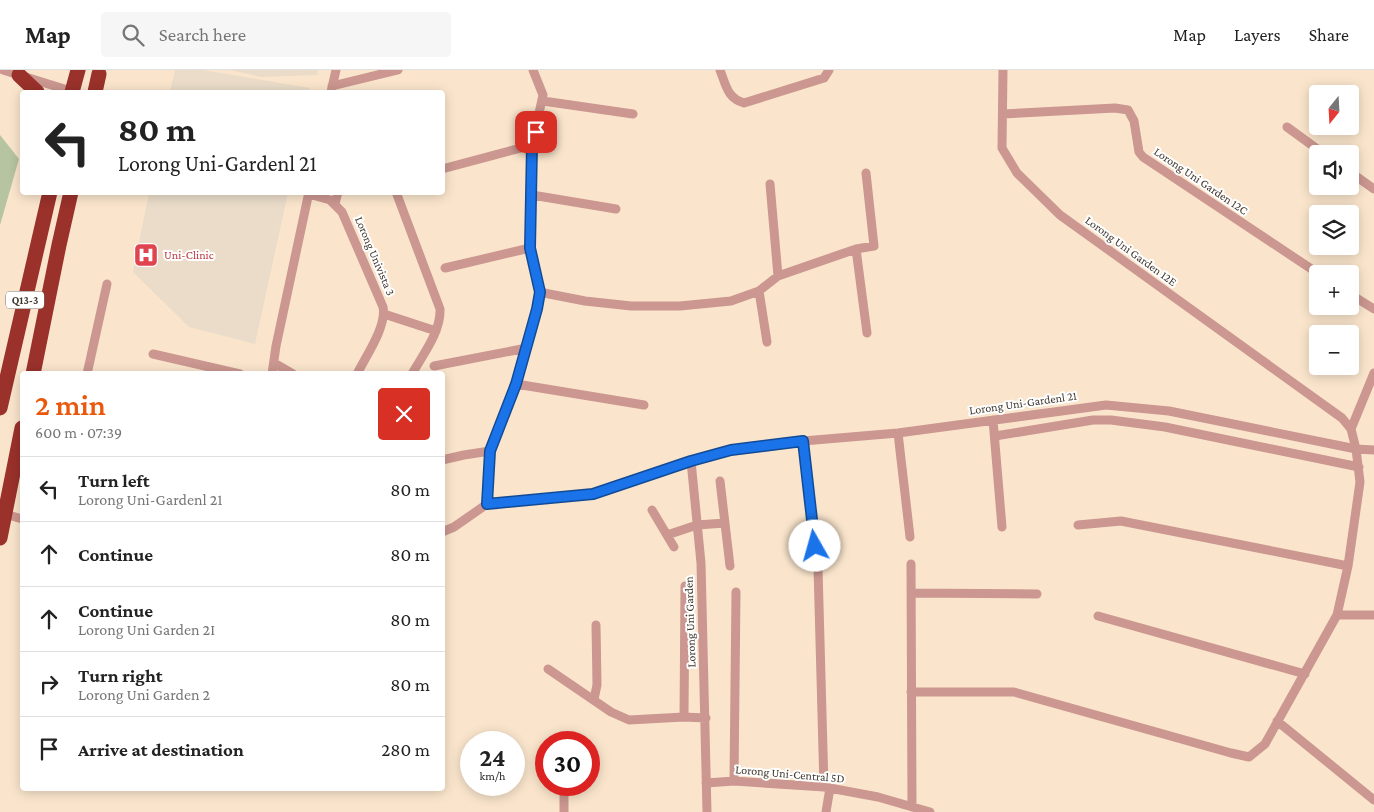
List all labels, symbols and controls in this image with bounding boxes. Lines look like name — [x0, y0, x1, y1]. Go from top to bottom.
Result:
search box — [101, 12, 451, 57]
text: Map — [25, 21, 71, 48]
icon: search — [119, 21, 147, 49]
text: Search here — [159, 24, 246, 45]
text: Map — [1173, 25, 1206, 45]
text: Layers — [1234, 25, 1281, 45]
text: Share — [1309, 25, 1349, 45]
north arrow — [1309, 85, 1359, 135]
map controls — [1309, 85, 1359, 375]
icon: left — [35, 110, 100, 175]
text: 80 m — [118, 110, 196, 149]
pin — [515, 111, 557, 153]
icon: arrive — [522, 118, 550, 146]
street label: Lorong Uni Garden 12C — [1151, 144, 1251, 218]
button: sound — [1309, 145, 1359, 195]
text: Lorong Uni-Gardenl 21 — [118, 151, 317, 176]
button: layers — [1309, 205, 1359, 255]
street label: Lorong Uni Garden 12E — [1083, 213, 1180, 289]
street label: Lorong Univista 3 — [352, 214, 398, 298]
hospital icon: Uni-Clinic — [133, 242, 159, 268]
place label: Uni-Clinic — [164, 248, 214, 262]
button: + — [1309, 265, 1359, 315]
road number: Q13-3 — [6, 292, 44, 308]
button: − — [1309, 325, 1359, 375]
text: 2 min — [35, 388, 106, 421]
button: close — [378, 388, 430, 440]
street label: Lorong Uni-Gardenl 21 — [968, 389, 1078, 417]
text: 600 m · 07:39 — [35, 424, 122, 441]
text: Turn left — [78, 470, 150, 491]
icon: left — [35, 475, 63, 503]
text: 80 m — [390, 479, 430, 500]
text: Lorong Uni-Gardenl 21 — [78, 491, 223, 508]
position arrow — [788, 519, 840, 571]
icon: ahead — [35, 540, 63, 568]
text: Continue — [78, 544, 153, 565]
text: 80 m — [390, 544, 430, 565]
street label: Lorong Uni Garden — [681, 576, 699, 668]
text: Continue — [78, 600, 153, 621]
icon: ahead — [35, 605, 63, 633]
text: 80 m — [390, 609, 430, 630]
text: Lorong Uni Garden 2I — [78, 621, 215, 638]
text: Turn right — [78, 665, 163, 686]
icon: right — [35, 670, 63, 698]
text: 80 m — [390, 674, 430, 695]
text: Lorong Uni Garden 2 — [78, 686, 210, 703]
speed limit sign: 30 — [535, 731, 600, 796]
icon: arrive — [35, 735, 63, 763]
text: Arrive at destination — [78, 739, 244, 760]
text: 280 m — [381, 739, 430, 760]
text: 24 — [479, 744, 506, 771]
street label: Lorong Uni-Central 5D — [735, 762, 845, 786]
text: km/h — [480, 769, 505, 783]

